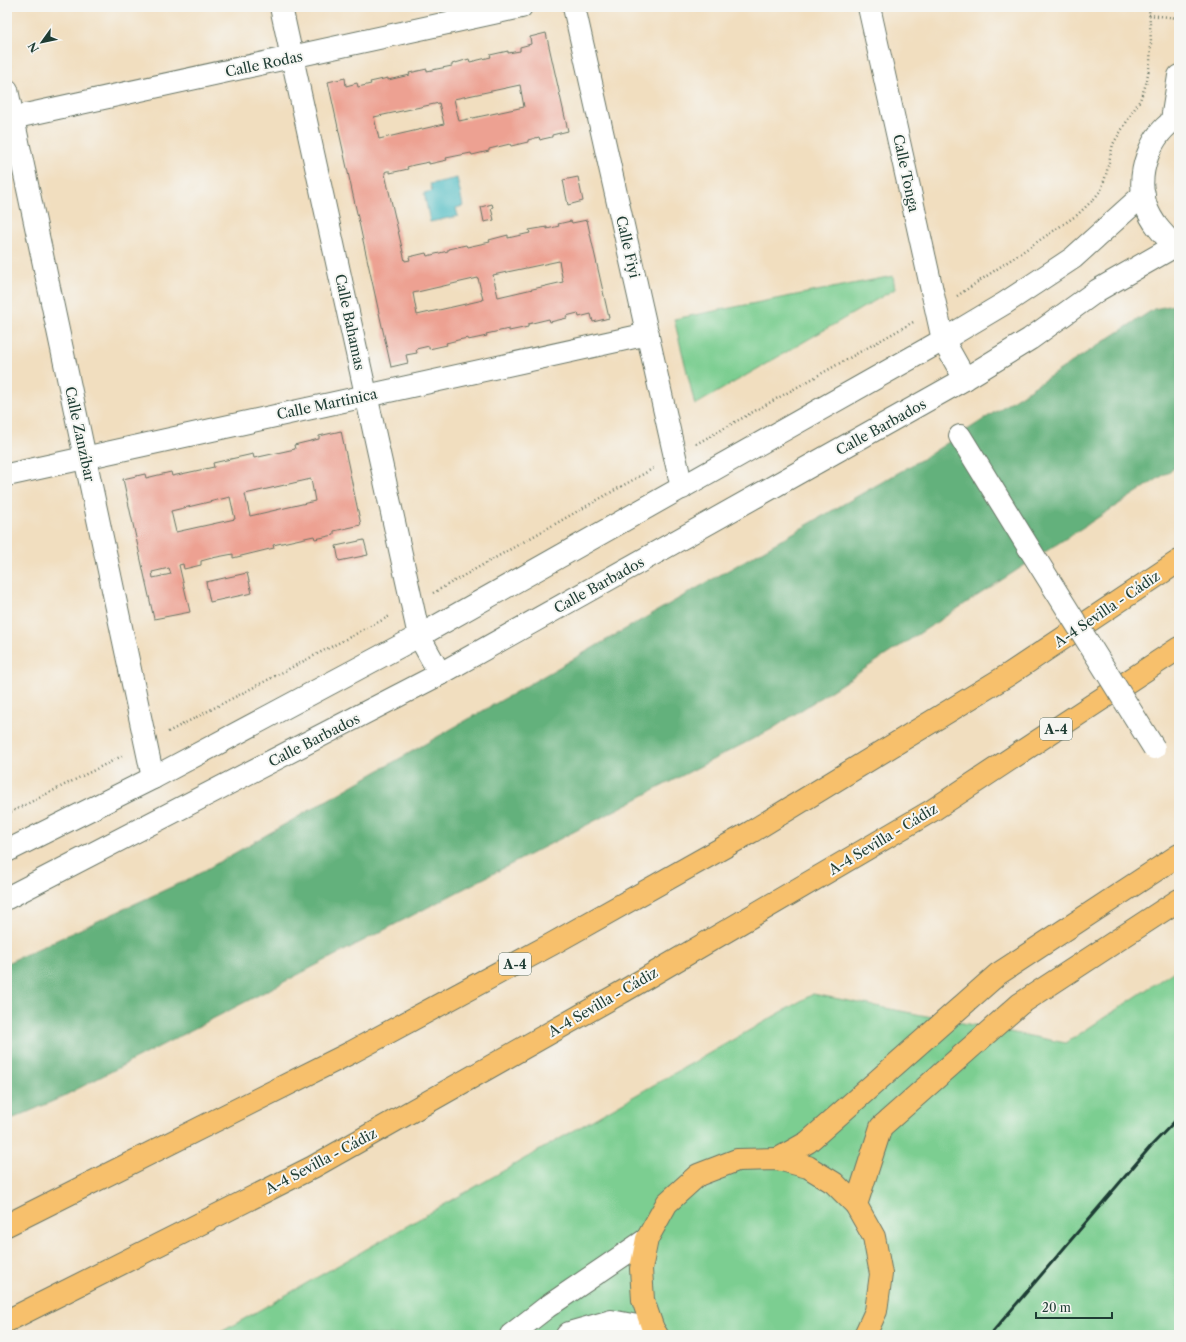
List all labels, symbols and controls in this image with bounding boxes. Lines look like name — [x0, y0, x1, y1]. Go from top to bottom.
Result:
north arrow — [22, 22, 62, 62]
text: N — [25, 39, 42, 55]
street label: Calle Rodas — [224, 47, 304, 81]
street label: Calle Tonga — [889, 133, 923, 214]
street label: Calle Fiyi — [612, 214, 644, 280]
street label: Calle Bahamas — [331, 272, 369, 372]
street label: Calle Martinica — [275, 384, 380, 423]
street label: Calle Zanzíbar — [61, 385, 99, 483]
street label: Calle Barbados — [833, 395, 929, 459]
street label: Calle Barbados — [551, 553, 647, 617]
street label: A-4 Sevilla - Cádiz — [1050, 567, 1163, 652]
street label: Calle Barbados — [265, 709, 363, 771]
road number: A-4 — [1040, 718, 1072, 740]
street label: A-4 Sevilla - Cádiz — [824, 799, 941, 879]
road number: A-4 — [499, 953, 531, 975]
street label: A-4 Sevilla - Cádiz — [544, 963, 661, 1041]
street label: A-4 Sevilla - Cádiz — [261, 1124, 380, 1198]
scale bar — [1036, 1294, 1112, 1320]
text: 20 m — [1042, 1300, 1071, 1315]

